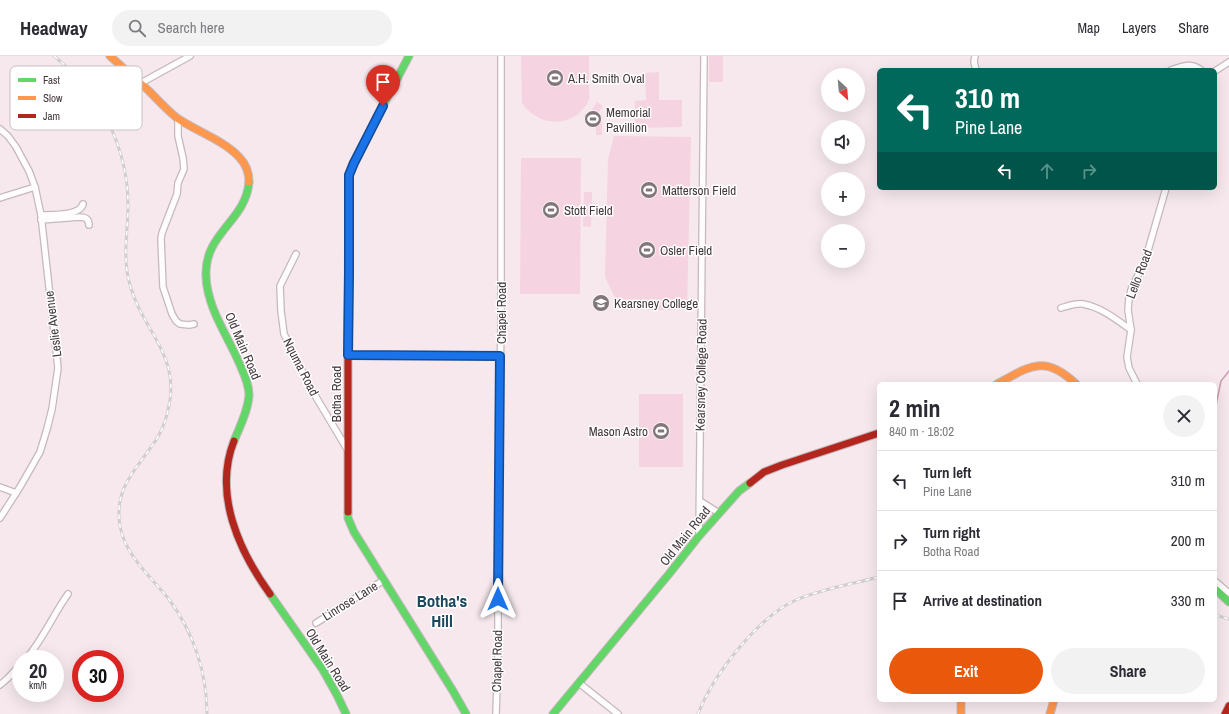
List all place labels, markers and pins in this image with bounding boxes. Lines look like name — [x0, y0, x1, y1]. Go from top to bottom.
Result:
pin — [366, 65, 400, 106]
sports icon: A.H. Smith Oval — [545, 68, 565, 88]
place label: A.H. Smith Oval — [567, 70, 644, 87]
place label: Memorial Pavillion — [606, 104, 650, 136]
sports icon: Memorial Pavillion — [583, 109, 603, 129]
sports icon: Matterson Field — [639, 180, 659, 200]
place label: Matterson Field — [662, 182, 736, 199]
sports icon: Stott Field — [541, 200, 561, 220]
place label: Stott Field — [564, 202, 613, 219]
sports icon: Osler Field — [637, 240, 657, 260]
place label: Osler Field — [660, 242, 712, 259]
school or university icon: Kearsney College — [591, 293, 611, 313]
place label: Kearsney College — [614, 295, 698, 312]
sports icon: Mason Astro — [651, 421, 671, 441]
place label: Mason Astro — [589, 423, 648, 440]

